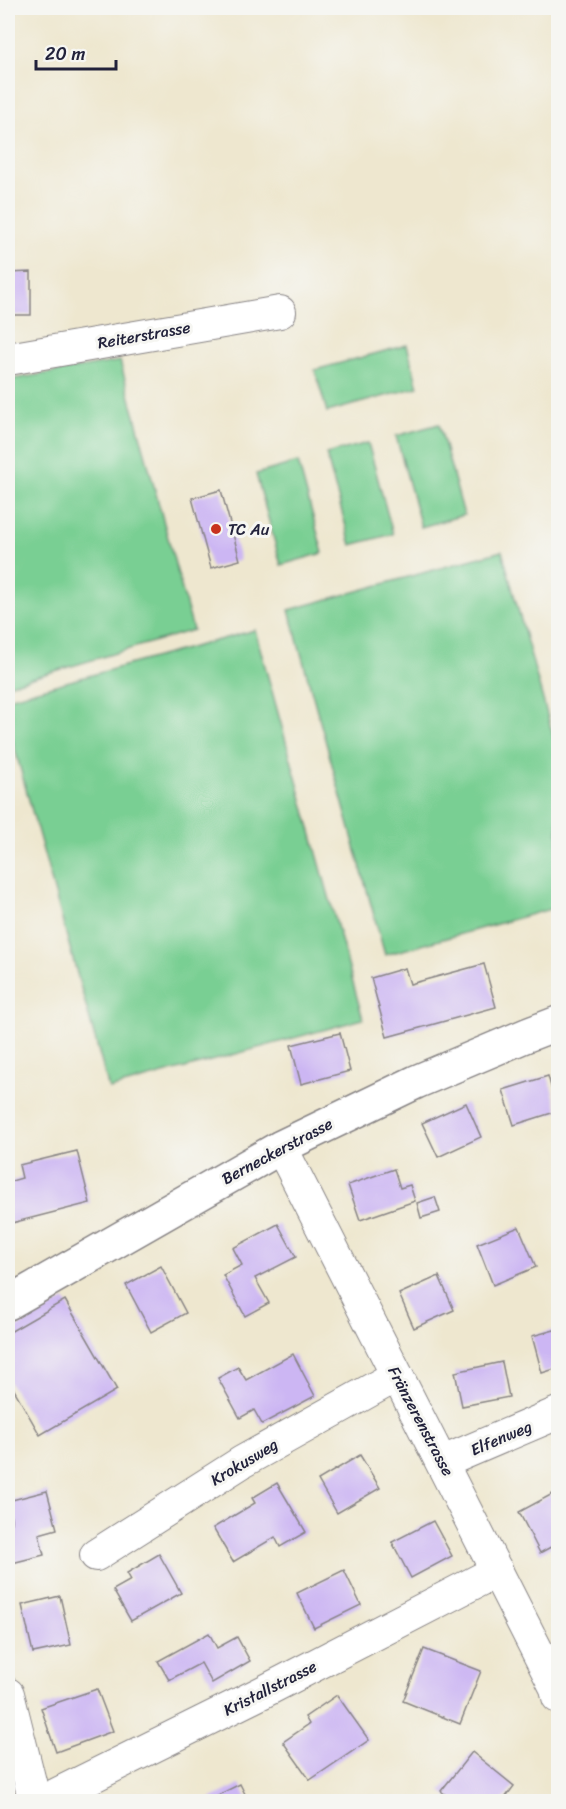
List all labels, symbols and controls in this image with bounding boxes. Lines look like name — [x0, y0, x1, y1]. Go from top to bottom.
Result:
scale bar — [36, 33, 116, 71]
text: 20 m — [45, 38, 85, 70]
street label: Reiterstrasse — [95, 313, 193, 357]
place label: TC Au — [228, 515, 270, 544]
marker: TC Au — [209, 522, 223, 536]
street label: Berneckerstrasse — [216, 1109, 338, 1193]
street label: Fränzerenstrasse — [380, 1361, 462, 1481]
street label: Elfenweg — [466, 1412, 536, 1464]
street label: Krokusweg — [204, 1430, 284, 1494]
street label: Kristallstrasse — [218, 1652, 322, 1724]

